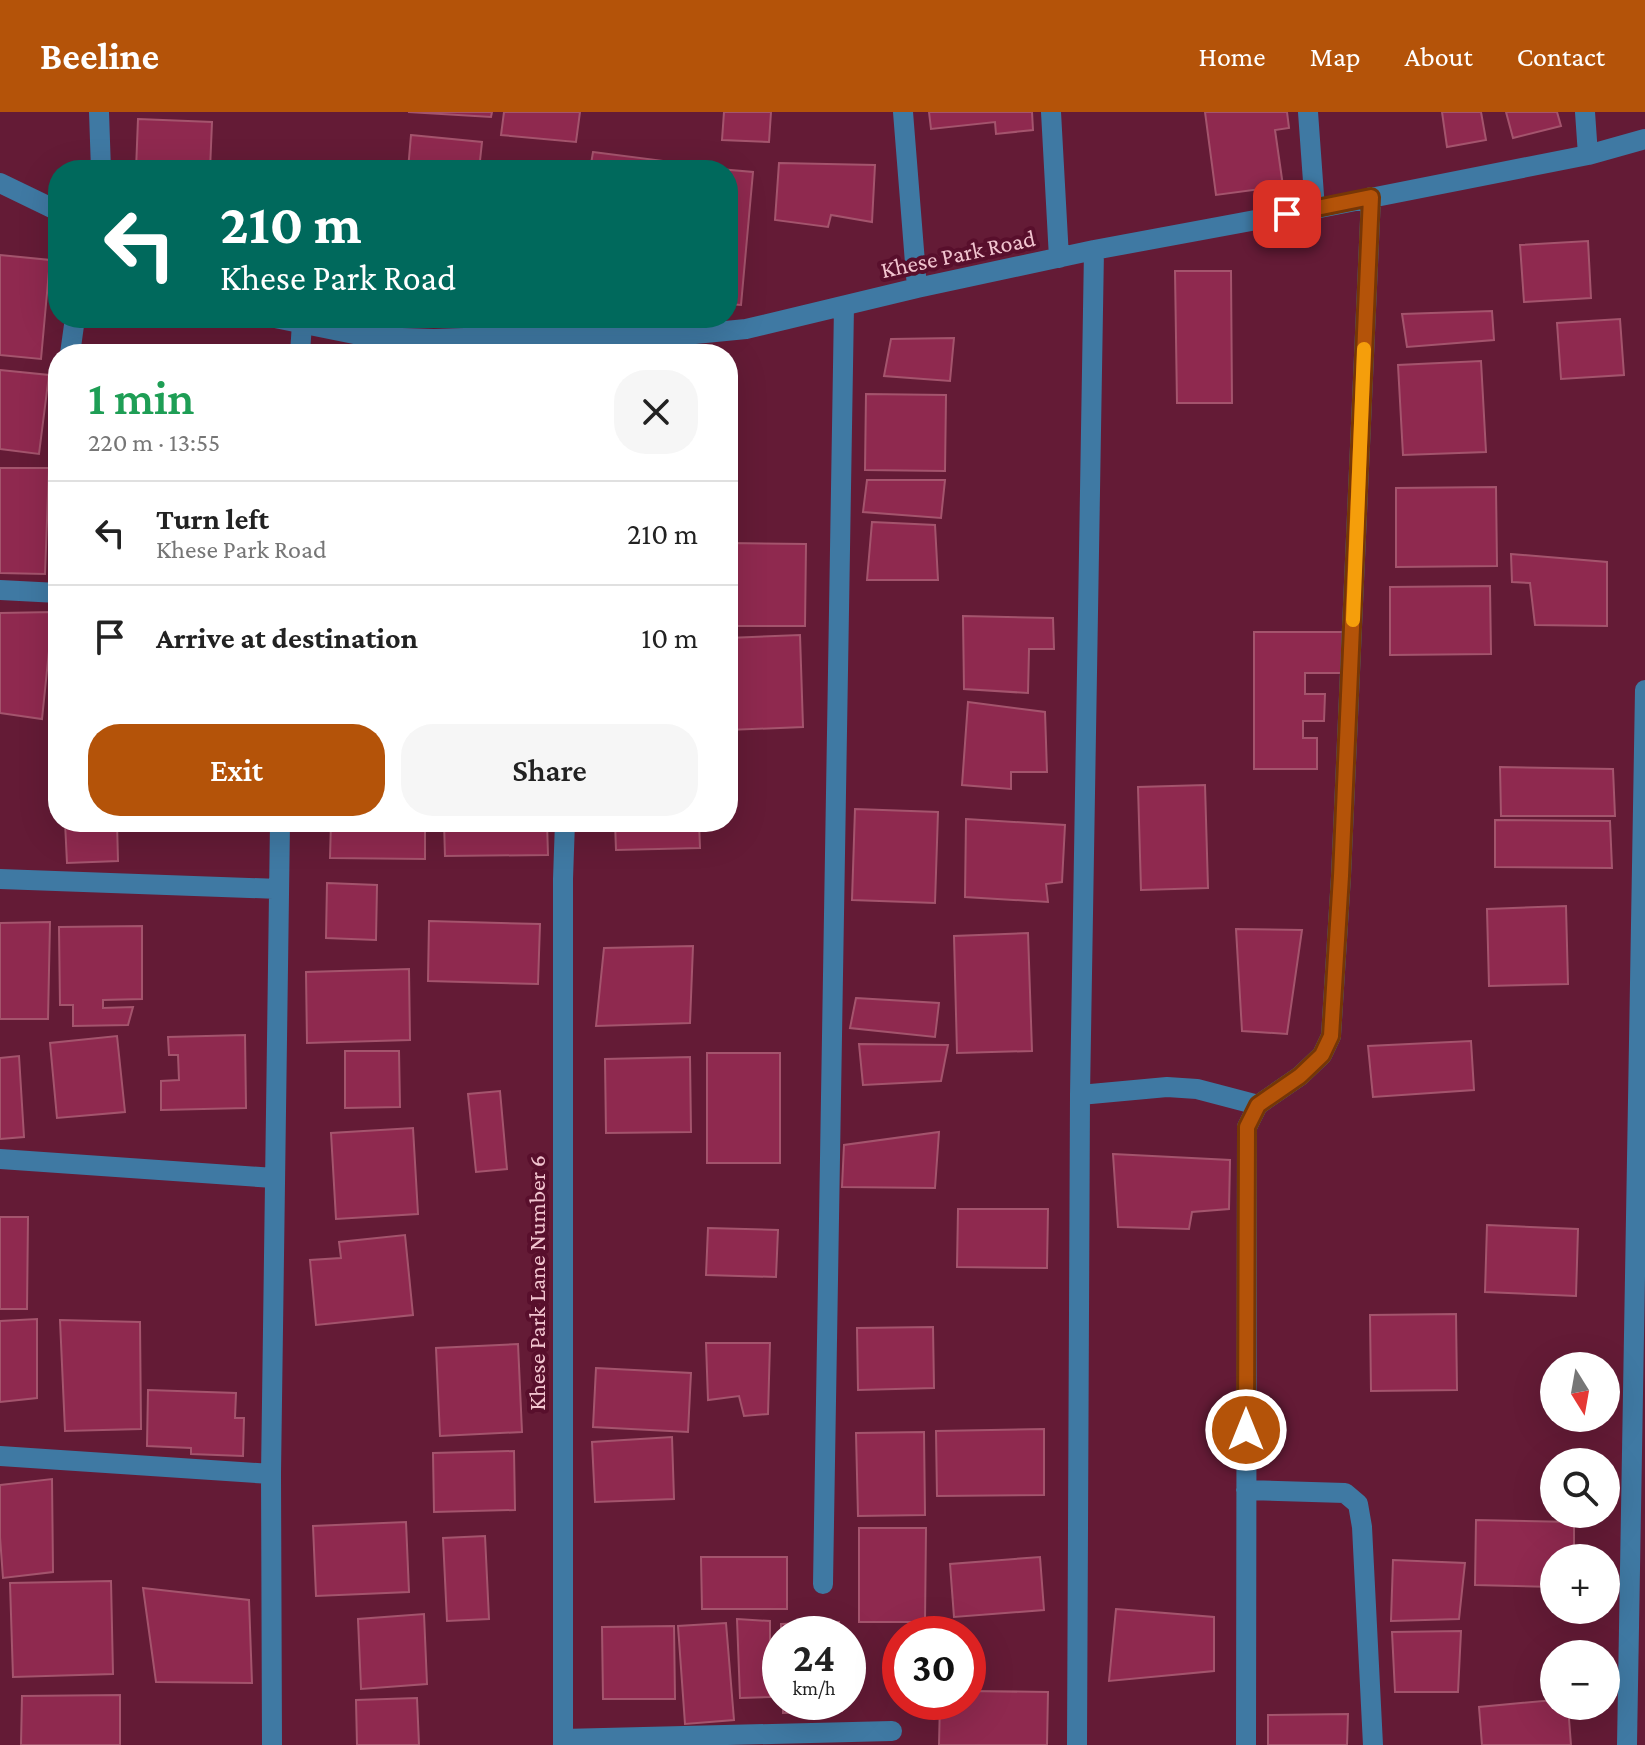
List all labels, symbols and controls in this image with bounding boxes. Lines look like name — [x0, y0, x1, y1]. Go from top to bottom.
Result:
text: Beeline — [40, 35, 159, 77]
text: Home — [1199, 41, 1266, 72]
text: Map — [1310, 41, 1361, 72]
text: About — [1405, 41, 1473, 72]
text: Contact — [1517, 41, 1605, 72]
pin — [1253, 180, 1321, 248]
icon: left — [88, 192, 192, 296]
icon: arrive — [1265, 192, 1309, 236]
text: 210 m — [220, 193, 362, 255]
street label: Khese Park Road — [878, 224, 1038, 283]
text: Khese Park Road — [220, 258, 456, 298]
button: close — [614, 370, 698, 454]
text: 1 min — [88, 371, 195, 424]
text: 220 m · 13:55 — [88, 428, 220, 457]
text: Turn left — [156, 502, 269, 535]
icon: left — [88, 511, 132, 555]
text: 210 m — [627, 517, 698, 550]
text: Khese Park Road — [156, 535, 327, 564]
icon: arrive — [88, 615, 132, 659]
text: Arrive at destination — [156, 621, 418, 654]
text: 10 m — [641, 621, 698, 654]
button: Exit — [88, 724, 385, 816]
button: Share — [401, 724, 698, 816]
street label: Khese Park Lane Number 6 — [523, 1155, 550, 1411]
north arrow — [1540, 1352, 1620, 1432]
map controls — [1540, 1352, 1620, 1720]
position arrow — [1204, 1388, 1288, 1472]
button: search — [1540, 1448, 1620, 1528]
button: + — [1540, 1544, 1620, 1624]
speed limit sign: 30 — [882, 1616, 986, 1720]
text: 24 — [793, 1635, 835, 1680]
button: − — [1540, 1640, 1620, 1720]
text: km/h — [792, 1677, 836, 1699]

